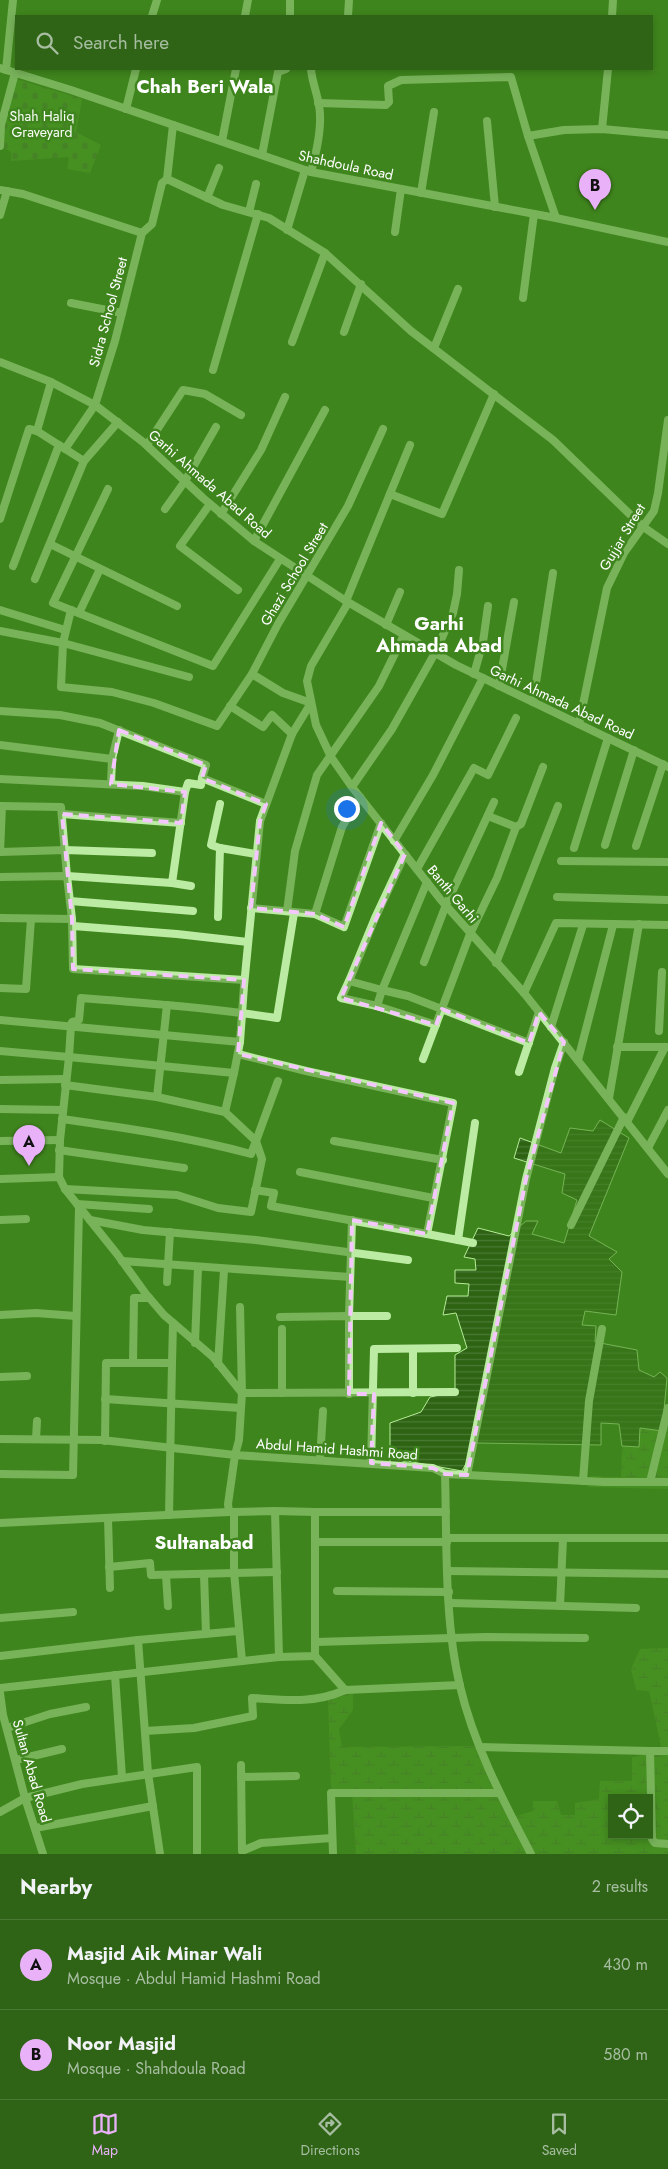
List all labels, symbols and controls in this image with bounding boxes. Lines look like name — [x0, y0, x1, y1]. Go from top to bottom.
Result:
search box — [15, 15, 653, 70]
icon: search — [33, 29, 61, 57]
text: Search here — [73, 29, 169, 56]
district label: Chah Beri Wala — [136, 73, 274, 100]
park label: Shah Haliq Graveyard — [10, 106, 74, 142]
street label: Shahdoula Road — [297, 145, 395, 185]
pin: B — [579, 169, 611, 210]
street label: Sidra School Street — [84, 254, 132, 369]
street label: Garhi Ahmada Abad Road — [144, 425, 276, 543]
street label: Gujjar Street — [594, 499, 650, 574]
street label: Ghazi School Street — [255, 518, 333, 629]
district label: Garhi Ahmada Abad — [375, 610, 502, 659]
street label: Garhi Ahmada Abad Road — [487, 660, 637, 744]
your location — [334, 796, 360, 822]
street label: Banth Garhi — [423, 861, 483, 927]
pin: A — [13, 1125, 45, 1166]
street label: Abdul Hamid Hashmi Road — [255, 1433, 419, 1465]
district label: Sultanabad — [154, 1529, 254, 1556]
street label: Sultan Abad Road — [8, 1717, 56, 1825]
map controls — [608, 1794, 653, 1839]
button: locate — [608, 1794, 653, 1839]
text: Nearby — [20, 1872, 92, 1902]
text: 2 results — [592, 1875, 648, 1898]
text: Masjid Aik Minar Wali — [67, 1940, 262, 1967]
text: A — [30, 1953, 42, 1976]
text: 430 m — [603, 1953, 648, 1976]
text: Mosque · Abdul Hamid Hashmi Road — [67, 1967, 321, 1990]
text: Noor Masjid — [67, 2030, 176, 2057]
text: B — [31, 2043, 41, 2066]
text: 580 m — [603, 2043, 648, 2066]
text: Mosque · Shahdoula Road — [67, 2057, 246, 2080]
tab: Map — [91, 2110, 119, 2160]
tab: Directions — [301, 2110, 360, 2160]
tab: Saved — [542, 2110, 577, 2160]

